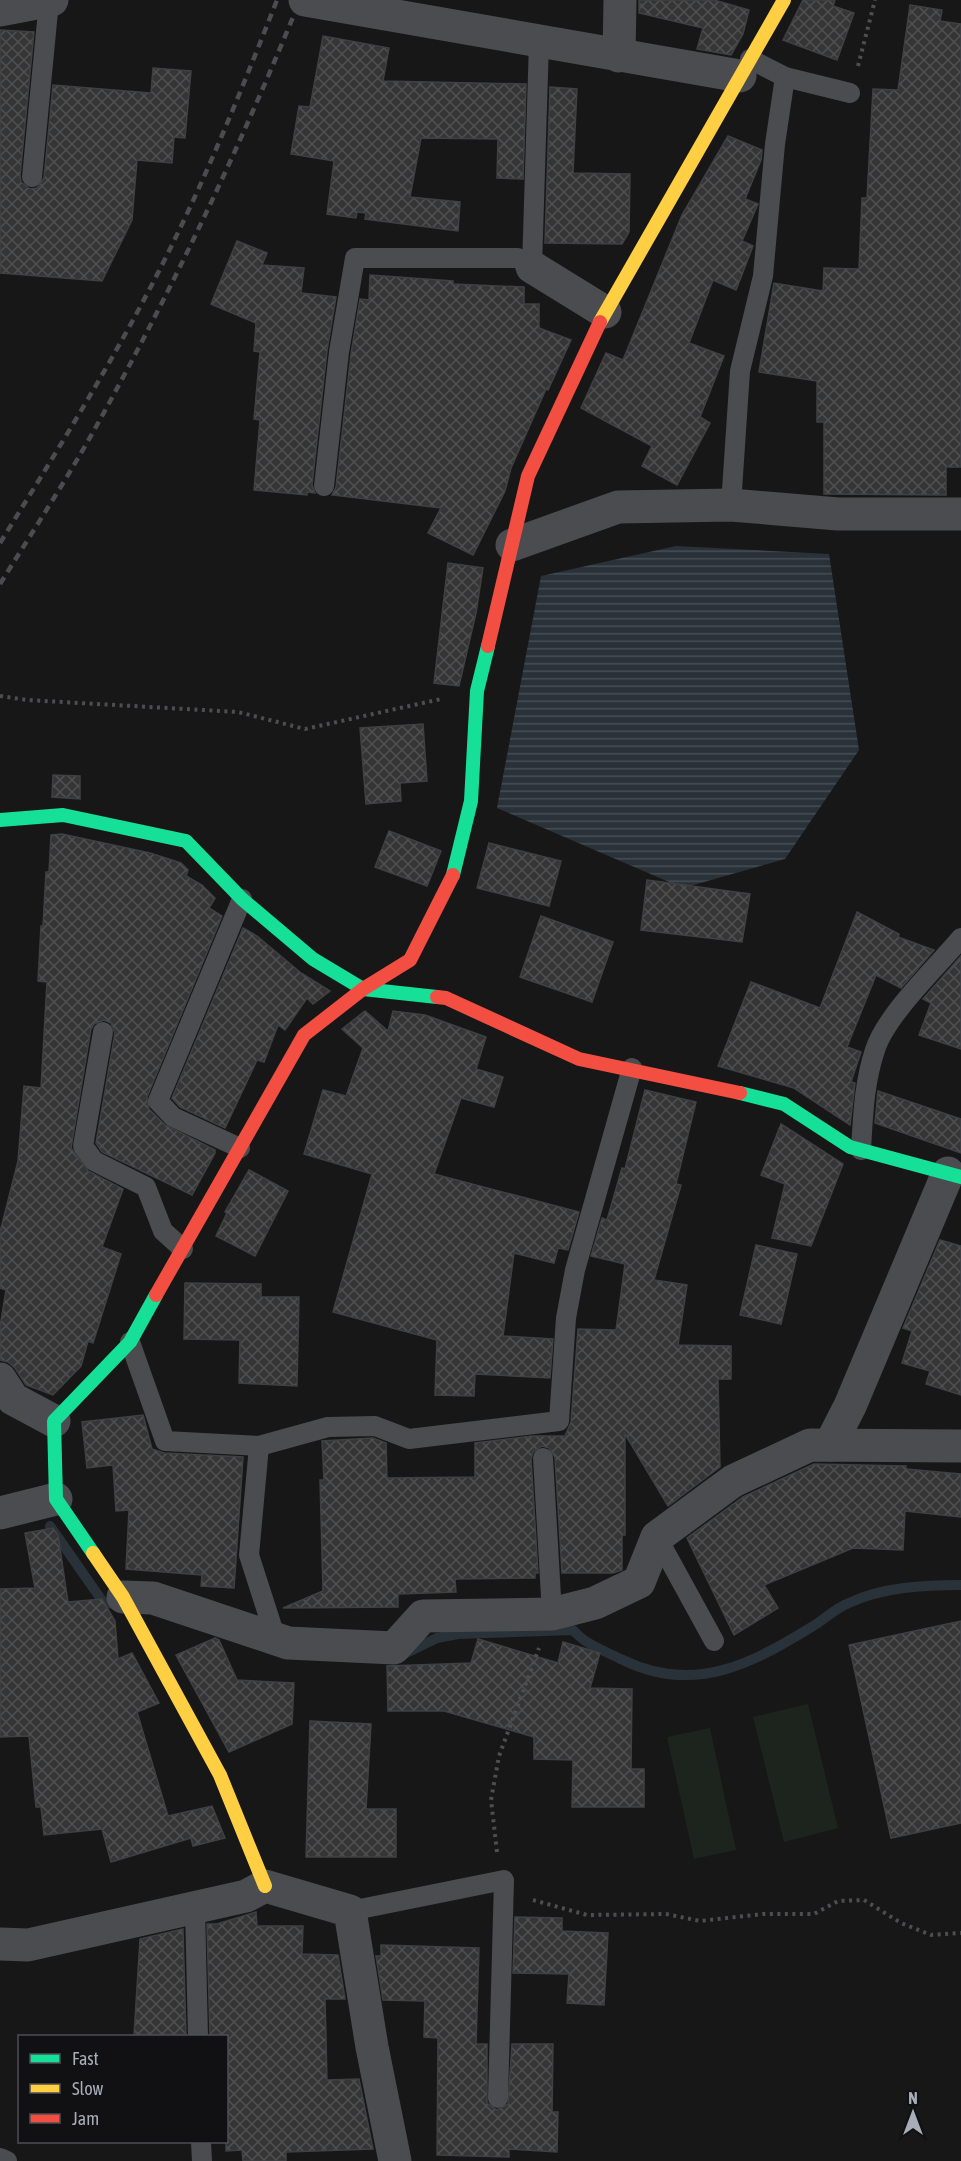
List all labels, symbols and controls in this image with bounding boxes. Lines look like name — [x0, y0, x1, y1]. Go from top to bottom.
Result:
legend — [18, 2035, 228, 2143]
text: Fast — [72, 2048, 99, 2069]
text: Slow — [72, 2078, 103, 2099]
north arrow — [883, 2083, 943, 2143]
text: N — [908, 2089, 918, 2107]
text: Jam — [72, 2108, 99, 2129]

